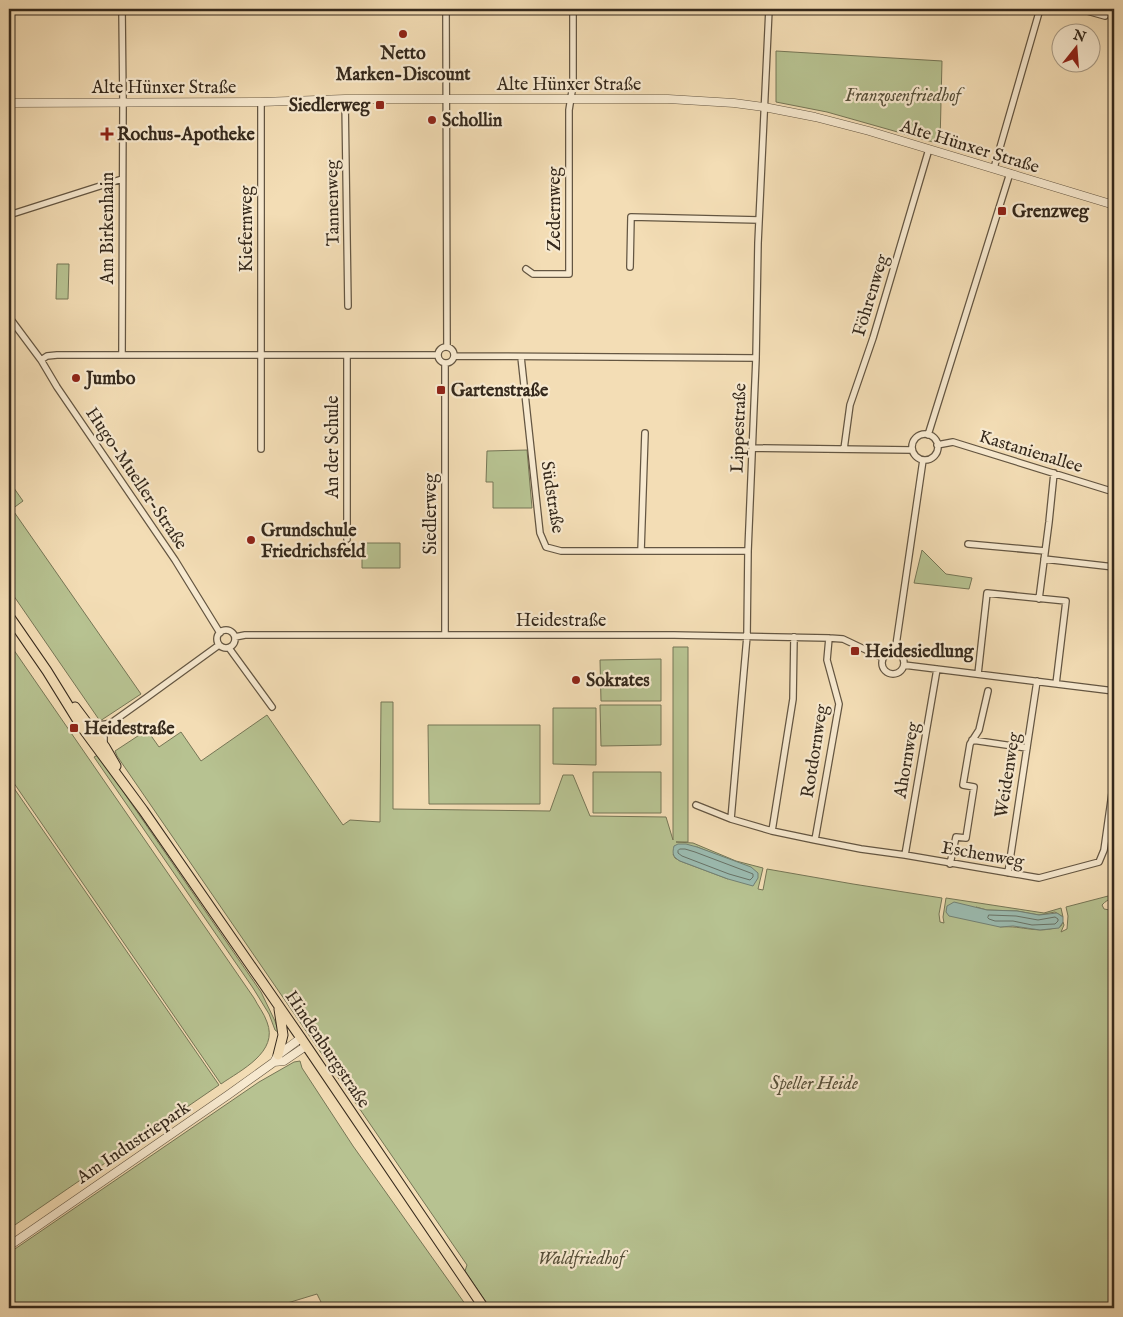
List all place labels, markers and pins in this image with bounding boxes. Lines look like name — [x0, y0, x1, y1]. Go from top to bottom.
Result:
marker: Netto Marken-Discount — [397, 28, 409, 40]
place label: Netto Marken-Discount — [336, 43, 471, 87]
place label: Siedlerweg — [289, 95, 371, 118]
marker: Siedlerweg — [374, 99, 386, 111]
place label: Schollin — [442, 110, 503, 133]
marker: Schollin — [426, 114, 438, 126]
place label: Rochus-Apotheke — [117, 124, 256, 147]
marker: Rochus-Apotheke — [101, 128, 113, 140]
place label: Grenzweg — [1012, 201, 1090, 224]
marker: Grenzweg — [996, 205, 1008, 217]
place label: Jumbo — [84, 368, 136, 391]
marker: Jumbo — [70, 372, 82, 384]
place label: Gartenstraße — [451, 380, 549, 403]
marker: Gartenstraße — [435, 384, 447, 396]
place label: Grundschule Friedrichsfeld — [261, 520, 366, 564]
marker: Grundschule Friedrichsfeld — [245, 534, 257, 546]
place label: Heidesiedlung — [865, 641, 975, 664]
marker: Heidesiedlung — [849, 645, 861, 657]
place label: Sokrates — [586, 670, 650, 693]
marker: Sokrates — [570, 674, 582, 686]
place label: Heidestraße — [84, 718, 175, 741]
marker: Heidestraße — [68, 722, 80, 734]

